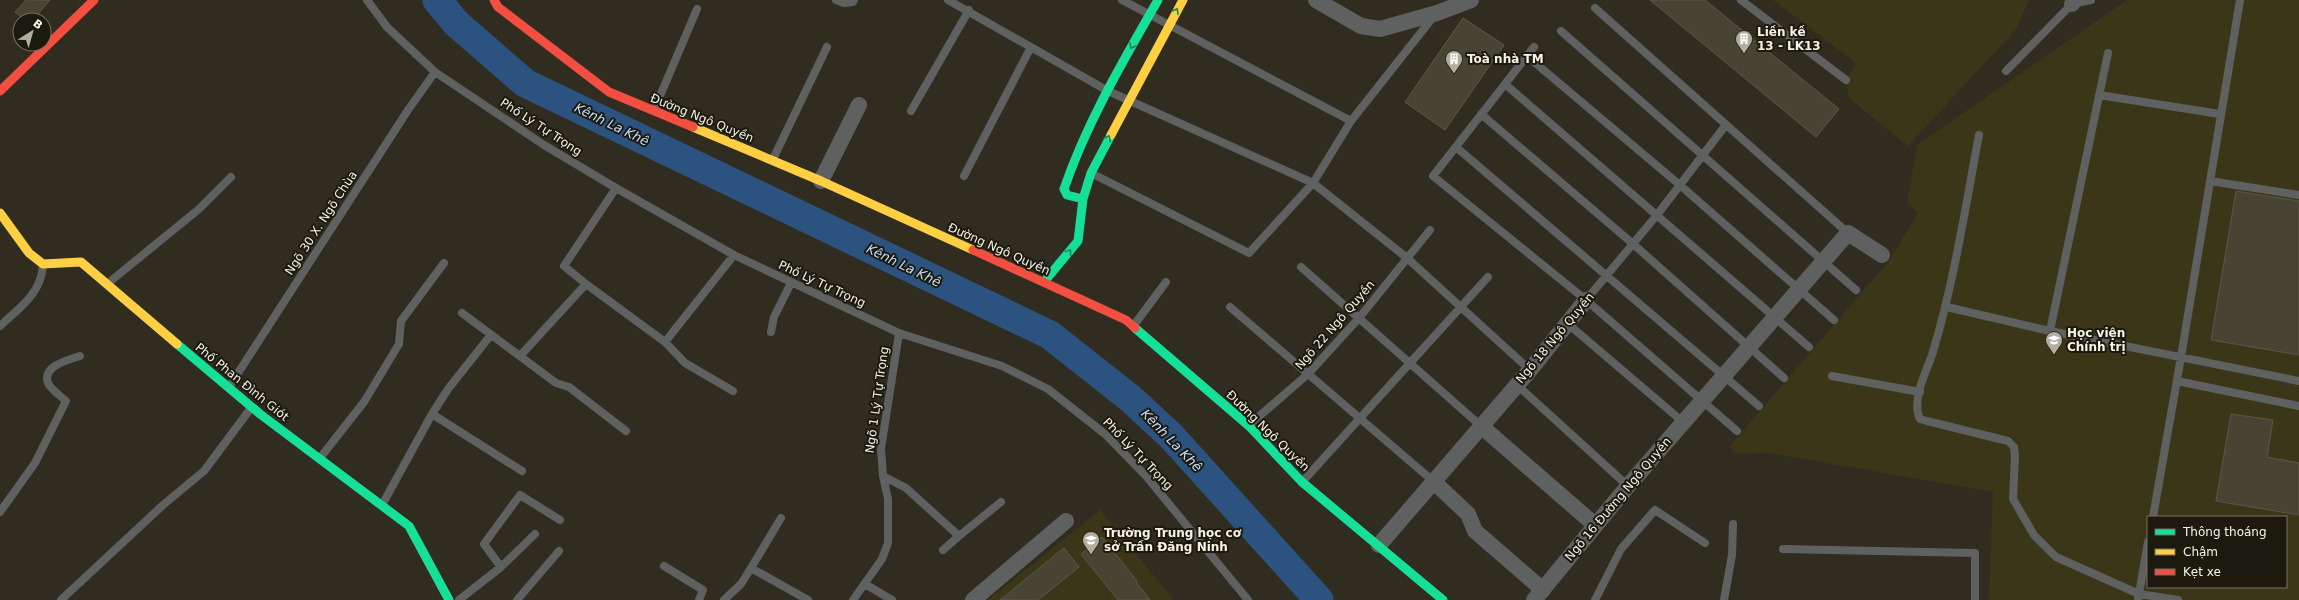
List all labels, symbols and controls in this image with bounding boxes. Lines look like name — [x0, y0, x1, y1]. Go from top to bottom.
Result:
one-way arrow — [1172, 8, 1179, 16]
north arrow — [12, 12, 52, 52]
text: B — [30, 17, 45, 32]
place label: Liền kề 13 - LK13 — [1757, 25, 1821, 53]
building icon: Liền kề 13 - LK13 — [1734, 29, 1754, 54]
one-way arrow — [1129, 42, 1137, 50]
building icon: Toà nhà TM — [1444, 49, 1464, 74]
place label: Toà nhà TM — [1467, 52, 1544, 66]
street label: Đường Ngô Quyền — [648, 91, 756, 145]
street label: Phố Lý Tự Trọng — [498, 95, 584, 159]
water label: Kênh La Khê — [572, 100, 651, 149]
one-way arrow — [1104, 135, 1111, 143]
street label: Ngõ 30 X. Ngõ Chùa — [282, 168, 360, 278]
street label: Đường Ngô Quyền — [946, 220, 1052, 278]
water label: Kênh La Khê — [864, 241, 943, 290]
one-way arrow — [1065, 250, 1072, 257]
street label: Phố Lý Tự Trọng — [776, 258, 868, 310]
street label: Ngõ 22 Ngô Quyền — [1292, 277, 1378, 373]
street label: Ngõ 18 Ngô Quyền — [1513, 290, 1597, 386]
place label: Học viện Chính trị — [2067, 326, 2126, 354]
school or university icon: Học viện Chính trị — [2044, 330, 2064, 355]
street label: Phố Phan Đình Giót — [193, 340, 292, 424]
street label: Ngõ 1 Lý Tự Trọng — [863, 346, 891, 454]
street label: Đường Ngô Quyền — [1224, 388, 1312, 474]
water label: Kênh La Khê — [1138, 406, 1205, 475]
street label: Phố Lý Tự Trọng — [1100, 415, 1176, 493]
street label: Ngõ 16 Đường Ngô Quyền — [1562, 434, 1674, 564]
legend — [2147, 516, 2287, 588]
text: Thông thoáng — [2182, 525, 2267, 539]
place label: Trường Trung học cơ sở Trần Đăng Ninh — [1104, 526, 1242, 554]
school or university icon: Trường Trung học cơ sở Trần Đăng Ninh — [1081, 530, 1101, 555]
text: Chậm — [2183, 545, 2218, 559]
text: Kẹt xe — [2183, 565, 2221, 579]

